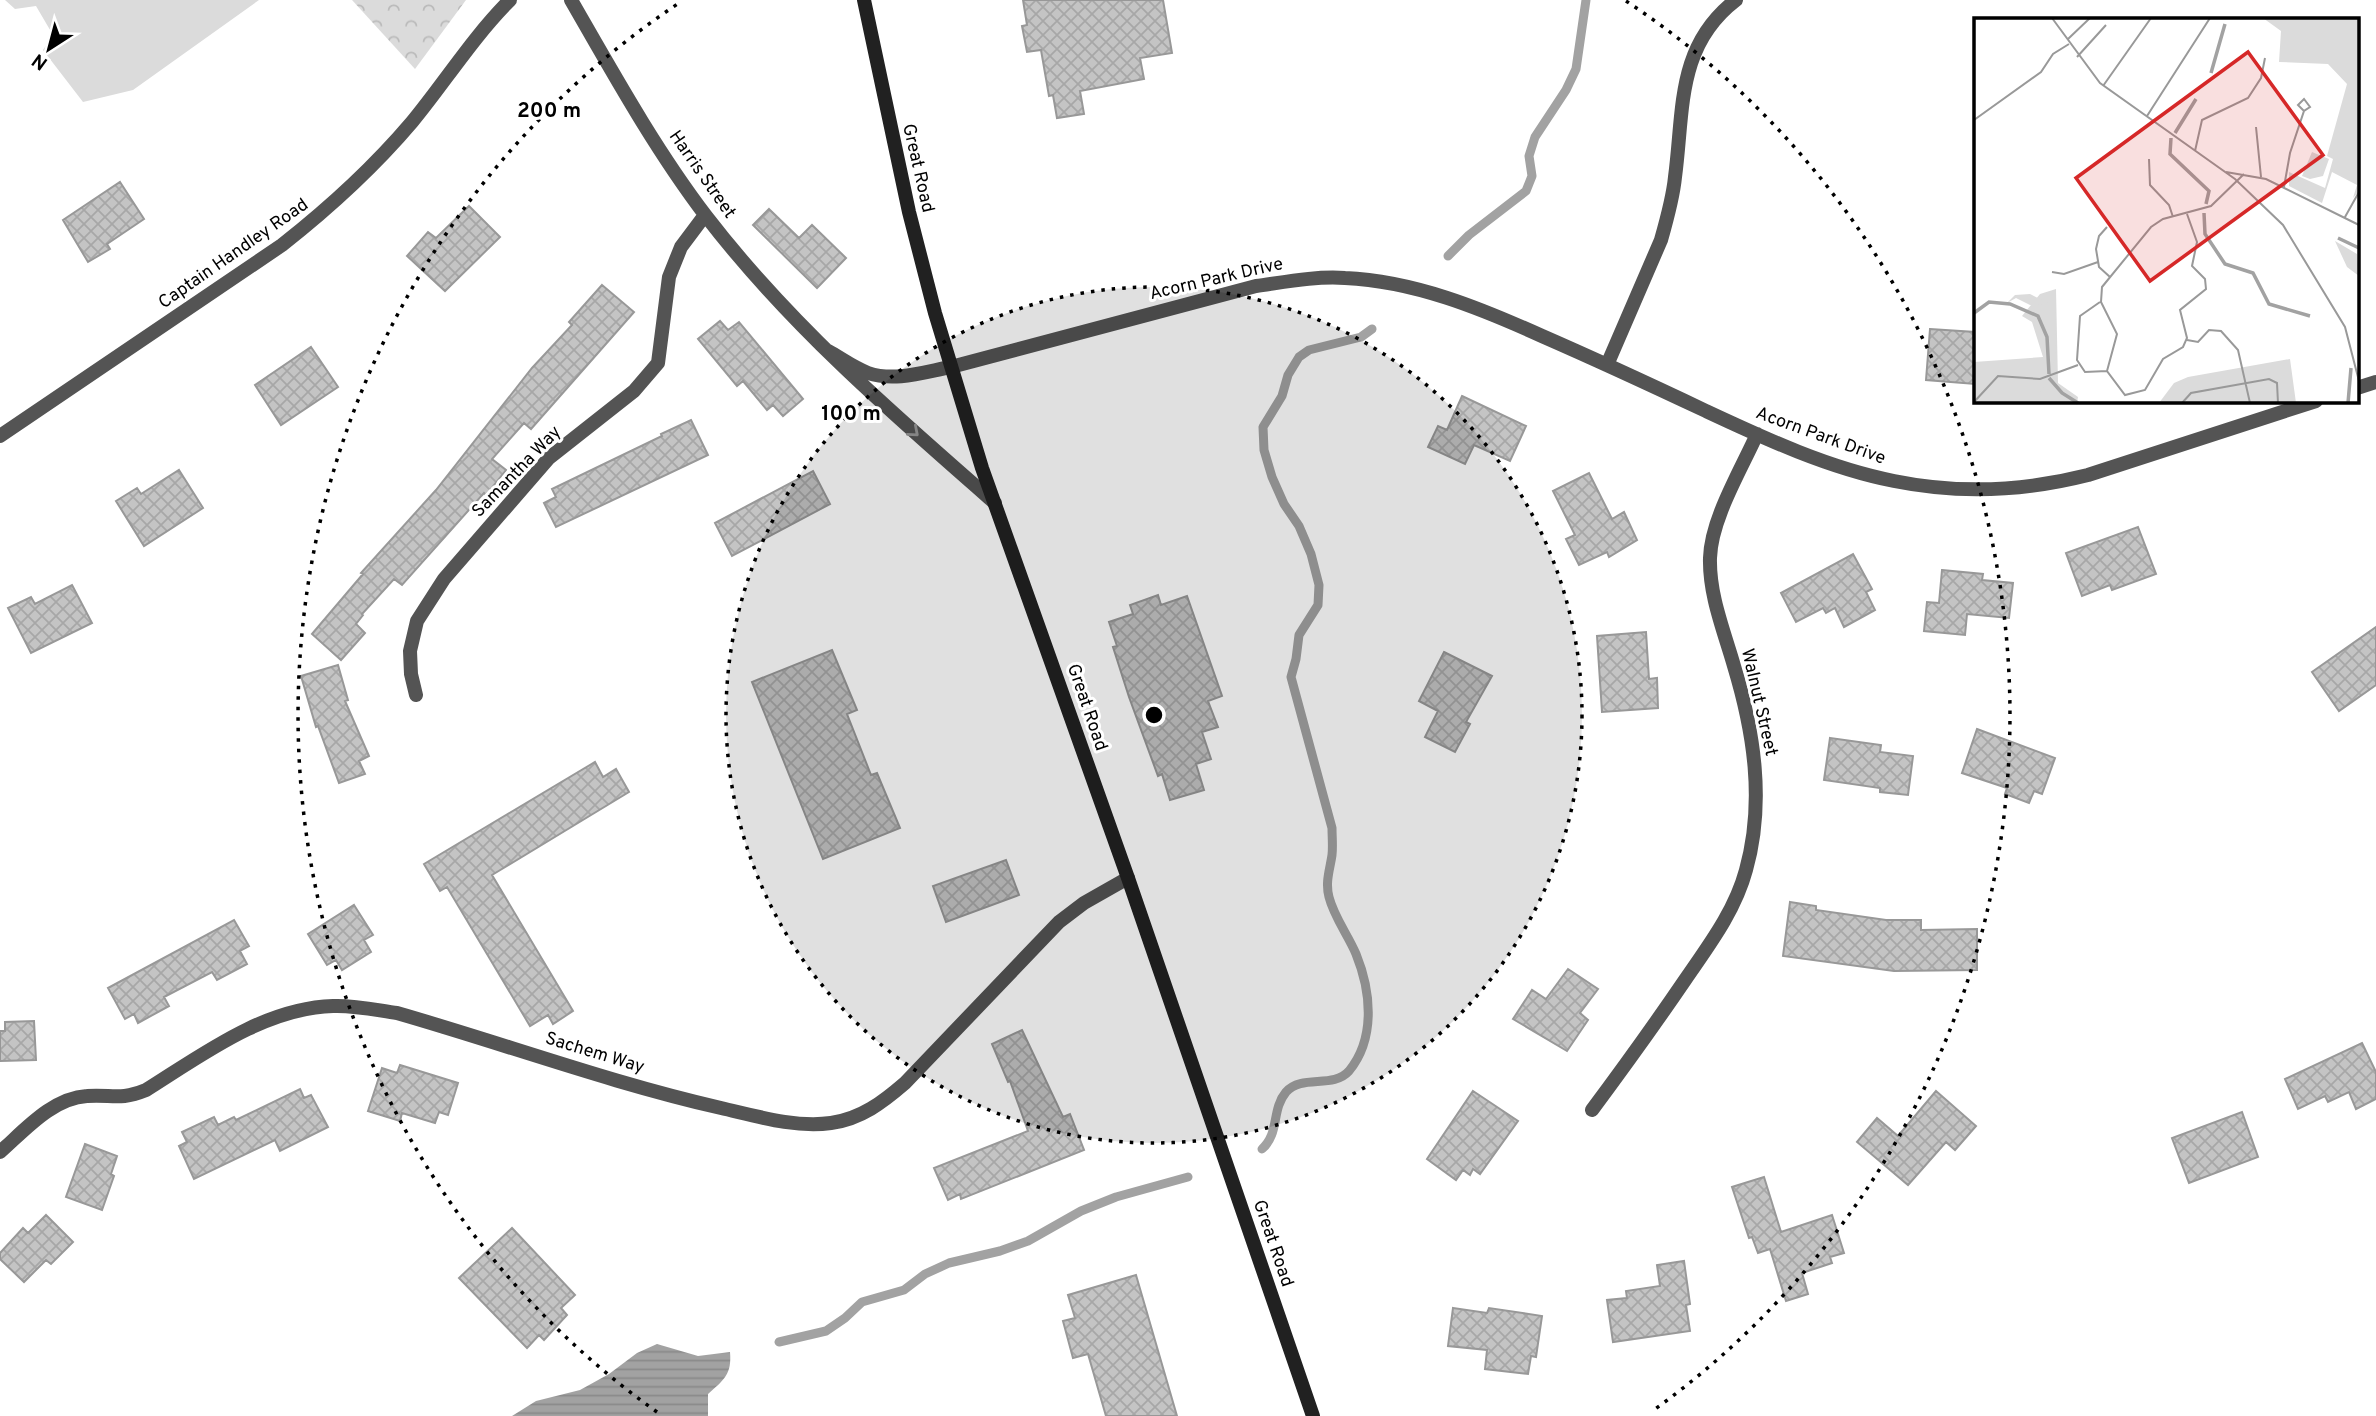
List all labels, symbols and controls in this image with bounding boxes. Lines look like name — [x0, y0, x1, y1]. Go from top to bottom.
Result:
north arrow — [14, 14, 84, 84]
inset map — [1974, 18, 2358, 402]
text: N — [28, 47, 53, 75]
text: 200 m — [517, 98, 581, 125]
street label: Great Road — [896, 122, 939, 215]
street label: Harris Street — [663, 126, 741, 223]
street label: Captain Handley Road — [154, 194, 313, 315]
street label: Acorn Park Drive — [1147, 253, 1285, 306]
text: 100 m — [821, 401, 881, 428]
street label: Acorn Park Drive — [1752, 402, 1889, 471]
street label: Samantha Way — [467, 421, 567, 523]
one-way arrow — [905, 424, 918, 436]
street label: Walnut Street — [1735, 646, 1782, 758]
street label: Great Road — [1061, 661, 1112, 754]
centre of rings — [1142, 703, 1166, 727]
street label: Sachem Way — [542, 1027, 647, 1079]
street label: Great Road — [1247, 1197, 1298, 1290]

